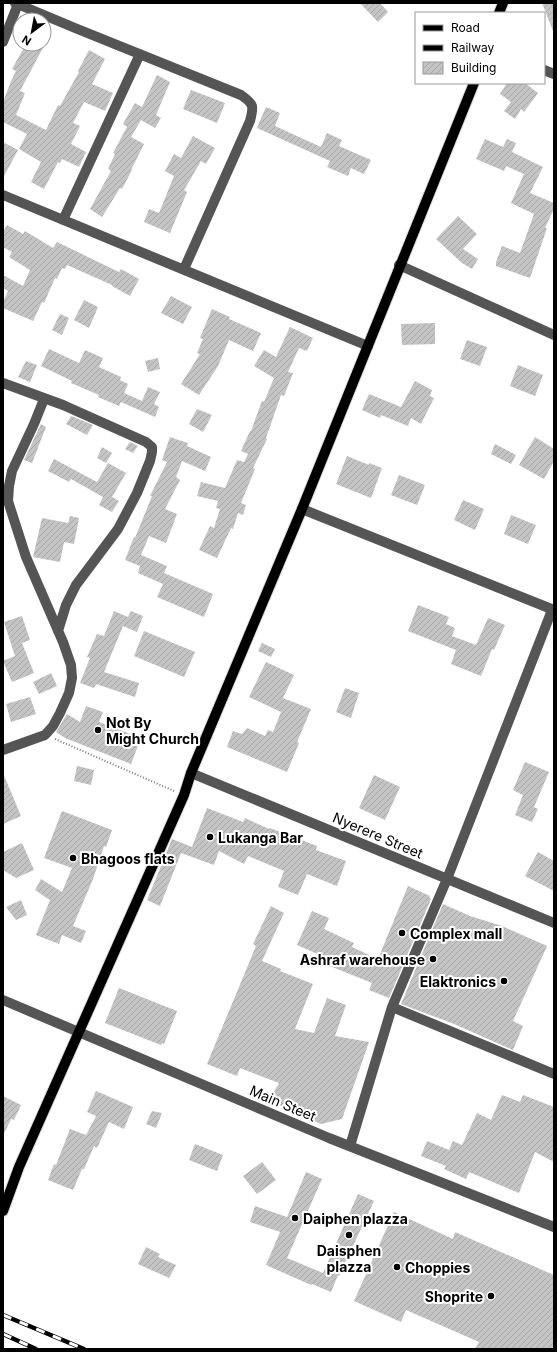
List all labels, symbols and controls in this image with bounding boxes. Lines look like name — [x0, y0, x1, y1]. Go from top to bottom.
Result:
north arrow — [12, 12, 52, 52]
legend — [415, 12, 545, 84]
text: Road — [451, 20, 480, 35]
text: N — [19, 32, 34, 49]
text: Railway — [451, 40, 495, 55]
text: Building — [451, 60, 496, 75]
place label: Not By Might Church — [106, 714, 199, 747]
marker: Not By Might Church — [93, 725, 103, 735]
street label: Nyerere Street — [330, 808, 426, 862]
place label: Lukanga Bar — [218, 829, 303, 846]
marker: Lukanga Bar — [205, 832, 215, 842]
place label: Bhagoos flats — [81, 850, 175, 867]
marker: Bhagoos flats — [68, 853, 78, 863]
place label: Complex mall — [410, 925, 502, 942]
marker: Complex mall — [397, 928, 407, 938]
place label: Ashraf warehouse — [300, 951, 425, 968]
marker: Ashraf warehouse — [428, 954, 438, 964]
place label: Elaktronics — [420, 973, 496, 990]
marker: Elaktronics — [499, 976, 509, 986]
street label: Main Steet — [247, 1081, 319, 1125]
place label: Daiphen plazza — [303, 1210, 408, 1227]
marker: Daiphen plazza — [290, 1213, 300, 1223]
marker: Daisphen plazza — [344, 1230, 354, 1240]
place label: Daisphen plazza — [317, 1242, 381, 1275]
place label: Choppies — [405, 1259, 470, 1276]
marker: Choppies — [392, 1262, 402, 1272]
place label: Shoprite — [425, 1288, 483, 1305]
marker: Shoprite — [486, 1291, 496, 1301]

